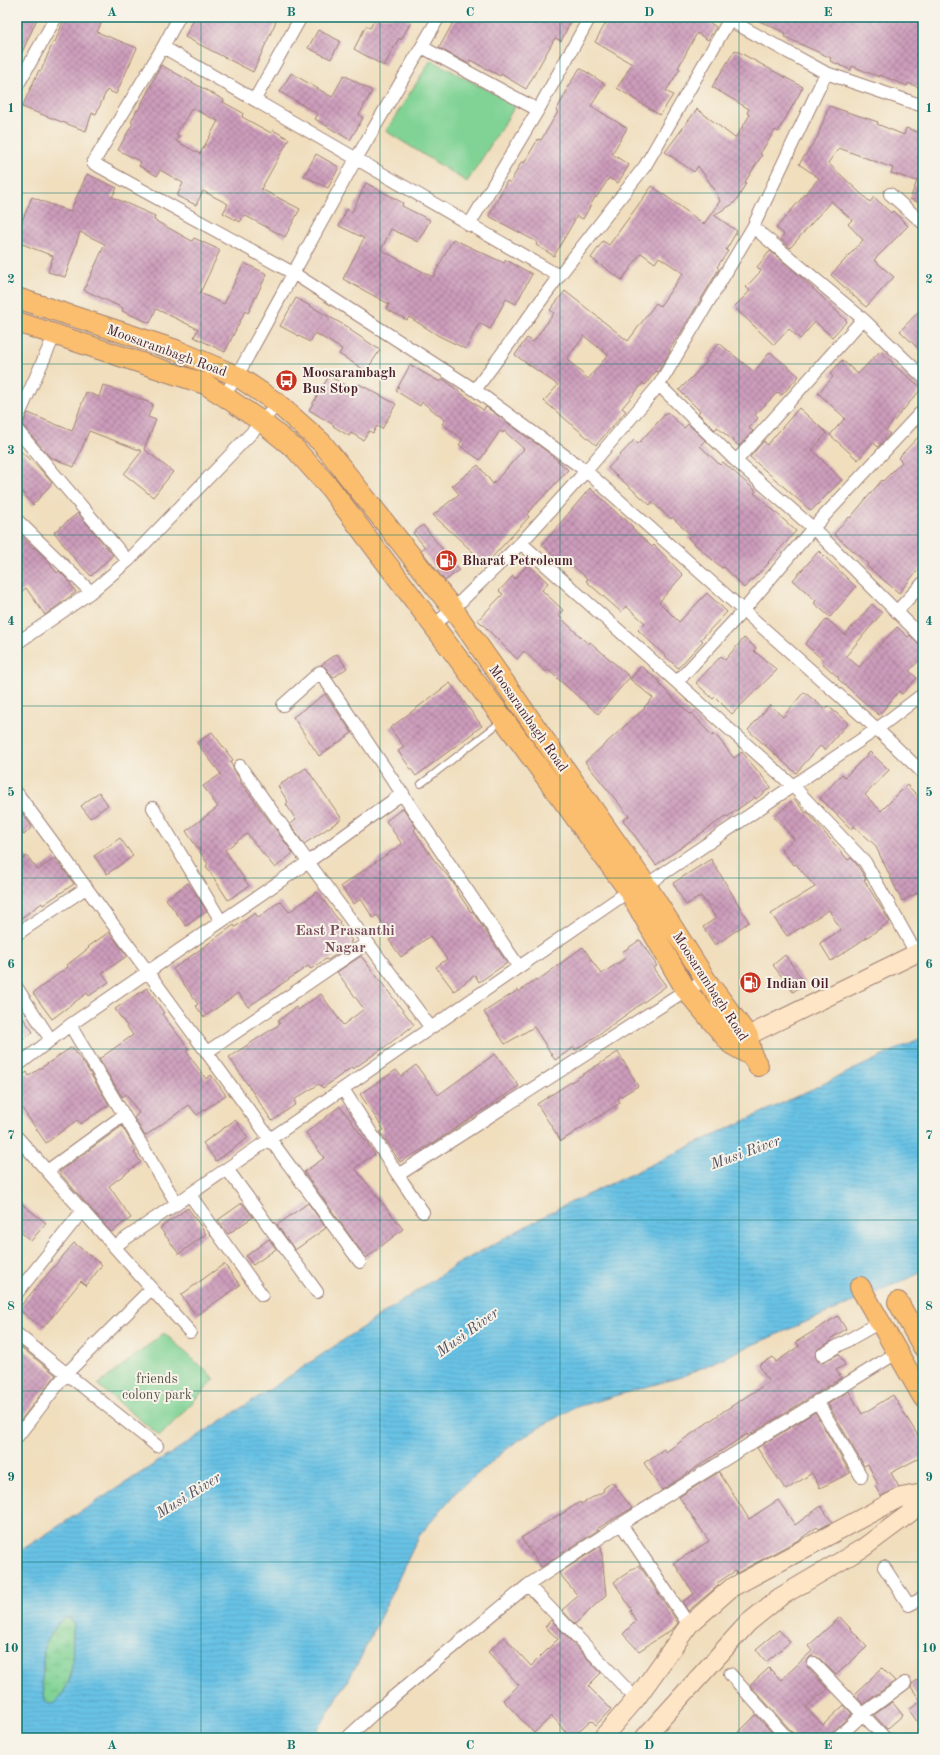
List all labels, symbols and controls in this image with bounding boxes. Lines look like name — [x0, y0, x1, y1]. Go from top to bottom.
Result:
text: A — [107, 6, 117, 19]
text: B — [286, 6, 296, 19]
text: C — [466, 6, 474, 19]
text: D — [644, 6, 654, 19]
text: E — [824, 6, 833, 19]
text: 1 — [7, 102, 15, 115]
text: 1 — [925, 102, 933, 115]
text: 2 — [7, 273, 15, 286]
text: 2 — [925, 273, 933, 286]
street label: Moosarambagh Road — [105, 323, 229, 379]
place label: Moosarambagh Bus Stop — [302, 366, 396, 396]
bus stop icon: Moosarambagh Bus Stop — [274, 367, 300, 393]
text: 3 — [7, 444, 15, 457]
text: 3 — [925, 444, 933, 457]
fuel station icon: Bharat Petroleum — [434, 547, 460, 573]
place label: Bharat Petroleum — [462, 554, 573, 568]
text: 4 — [7, 615, 15, 628]
text: 4 — [925, 615, 933, 628]
street label: Moosarambagh Road — [486, 663, 570, 775]
text: 5 — [7, 786, 15, 799]
text: 5 — [925, 786, 933, 799]
district label: East Prasanthi Nagar — [295, 924, 395, 956]
street label: Moosarambagh Road — [670, 930, 751, 1044]
text: 6 — [7, 958, 15, 971]
text: 6 — [925, 958, 933, 971]
fuel station icon: Indian Oil — [737, 970, 763, 996]
place label: Indian Oil — [766, 977, 829, 991]
text: 7 — [7, 1129, 15, 1142]
text: 7 — [925, 1129, 933, 1142]
water label: Musi River — [708, 1134, 783, 1173]
text: 8 — [7, 1300, 15, 1313]
text: 8 — [925, 1300, 933, 1313]
water label: Musi River — [433, 1305, 502, 1361]
park label: friends colony park — [122, 1372, 192, 1402]
water label: Musi River — [153, 1470, 224, 1523]
text: 9 — [7, 1471, 15, 1484]
text: 9 — [925, 1471, 933, 1484]
text: 10 — [3, 1642, 19, 1655]
text: 10 — [921, 1642, 937, 1655]
text: A — [107, 1739, 117, 1752]
text: B — [286, 1739, 296, 1752]
text: C — [466, 1739, 474, 1752]
text: D — [644, 1739, 654, 1752]
text: E — [824, 1739, 833, 1752]

